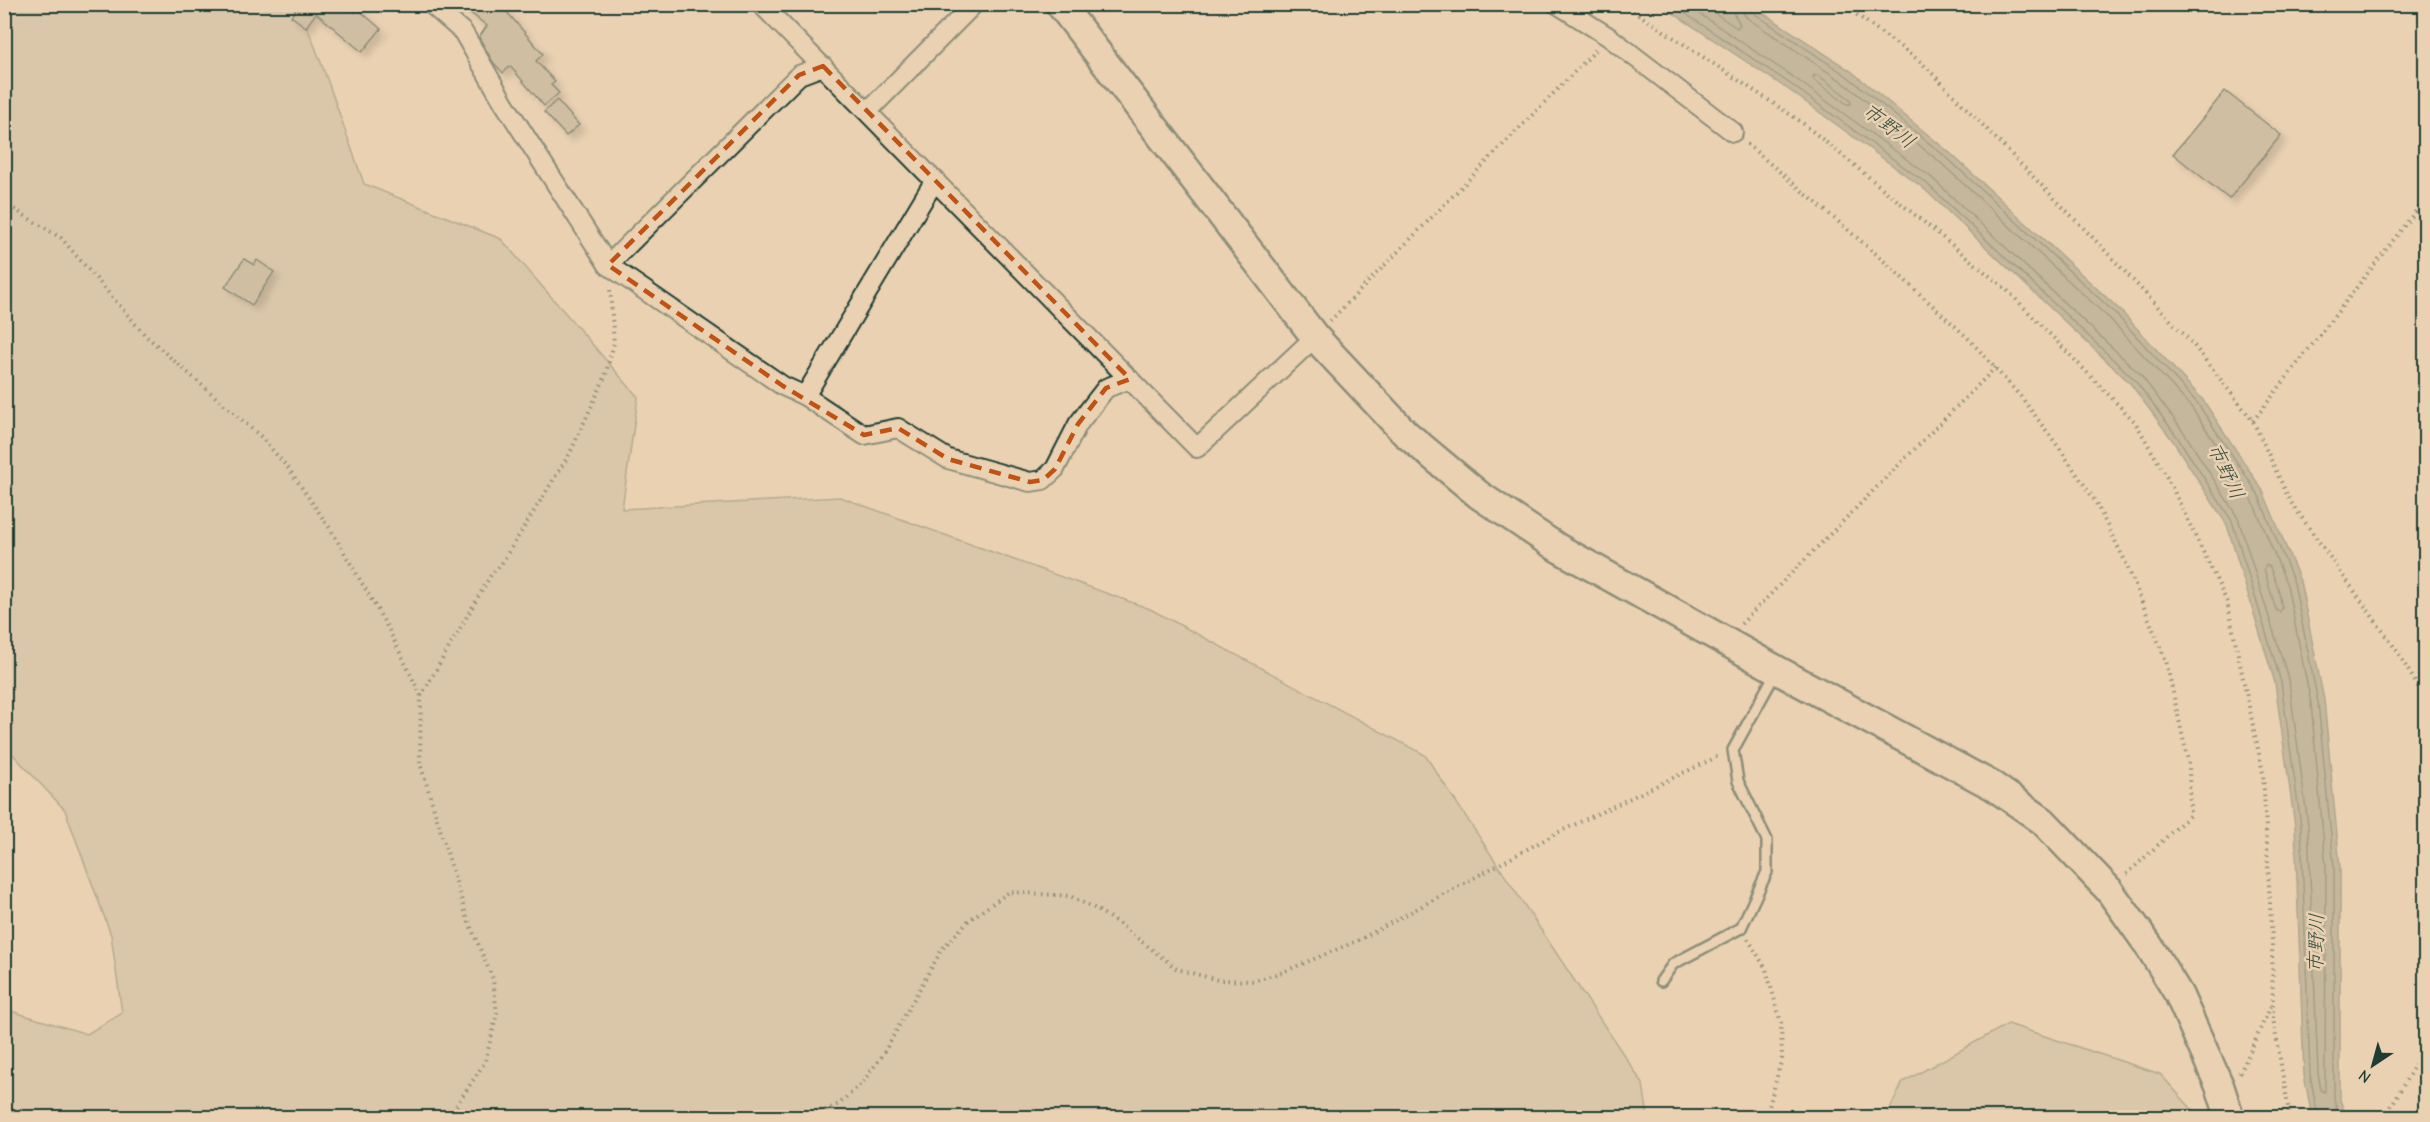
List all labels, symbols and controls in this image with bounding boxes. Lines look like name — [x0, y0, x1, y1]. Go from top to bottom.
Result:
water label: 市野川 — [1858, 98, 1920, 154]
water label: 市野川 — [2203, 439, 2249, 503]
water label: 市野川 — [2303, 913, 2329, 973]
north arrow — [2343, 1035, 2403, 1095]
text: N — [2355, 1066, 2374, 1087]

